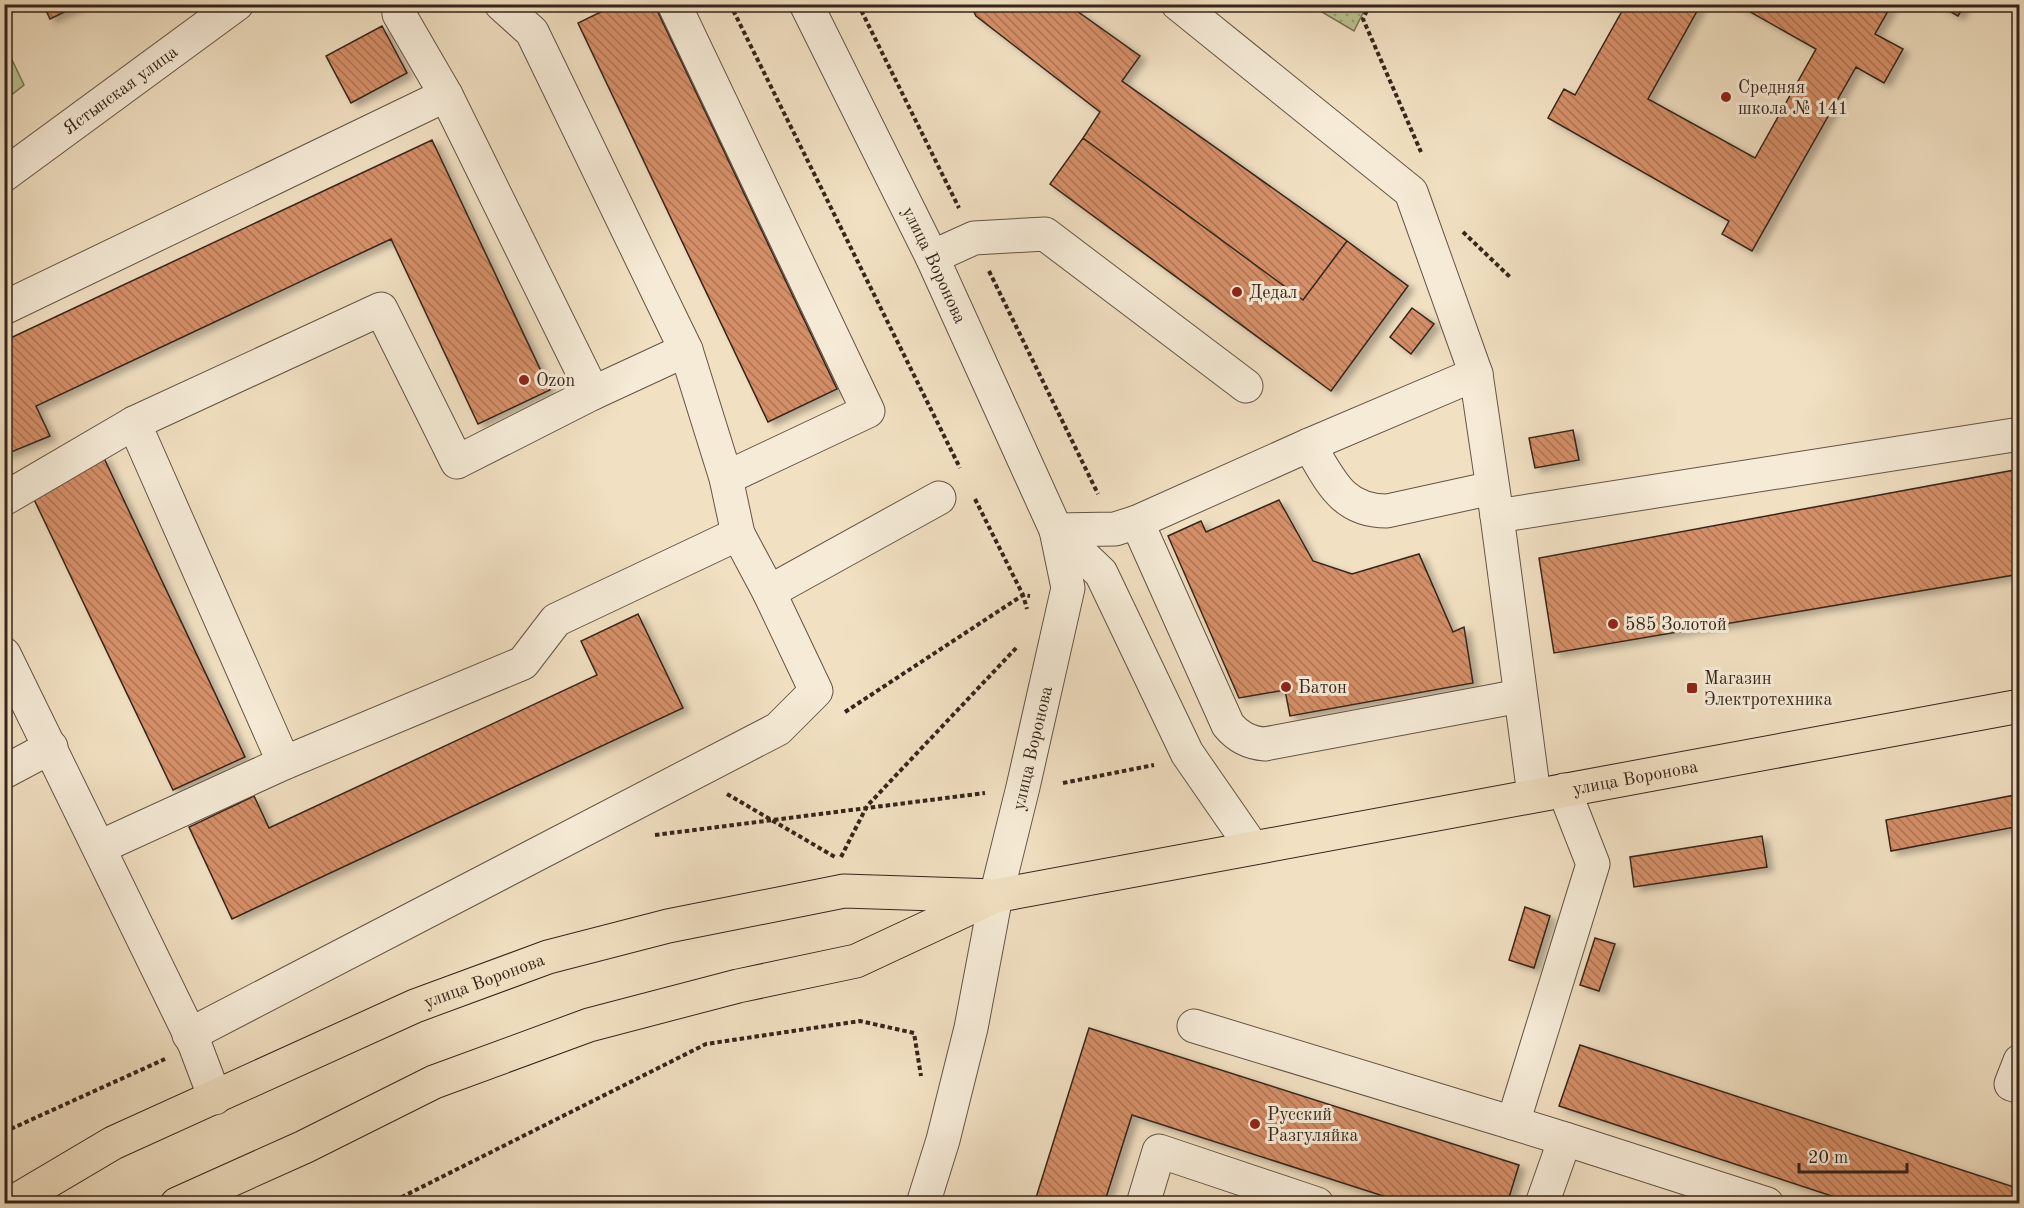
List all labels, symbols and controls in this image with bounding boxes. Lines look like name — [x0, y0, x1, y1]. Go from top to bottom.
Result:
street label: Ястынская улица — [60, 43, 181, 138]
place label: Средняя школа № 141 — [1738, 79, 1848, 118]
marker: Средняя школа № 141 — [1719, 90, 1733, 104]
street label: улица Воронова — [898, 204, 969, 327]
place label: Дедал — [1249, 284, 1297, 302]
marker: Дедал — [1230, 285, 1244, 299]
place label: Ozon — [536, 372, 575, 390]
marker: Ozon — [517, 373, 531, 387]
place label: 585 Золотой — [1625, 616, 1727, 634]
marker: 585 Золотой — [1606, 617, 1620, 631]
place label: Магазин Электротехника — [1704, 670, 1832, 709]
place label: Батон — [1298, 679, 1347, 697]
marker: Батон — [1279, 680, 1293, 694]
marker: Магазин Электротехника — [1685, 681, 1699, 695]
street label: улица Воронова — [1010, 684, 1056, 812]
street label: улица Воронова — [1571, 758, 1700, 799]
street label: улица Воронова — [422, 951, 547, 1012]
place label: Русский Разгуляйка — [1267, 1106, 1358, 1145]
marker: Русский Разгуляйка — [1248, 1117, 1262, 1131]
scale bar — [1799, 1136, 1907, 1174]
text: 20 m — [1808, 1149, 1848, 1167]

